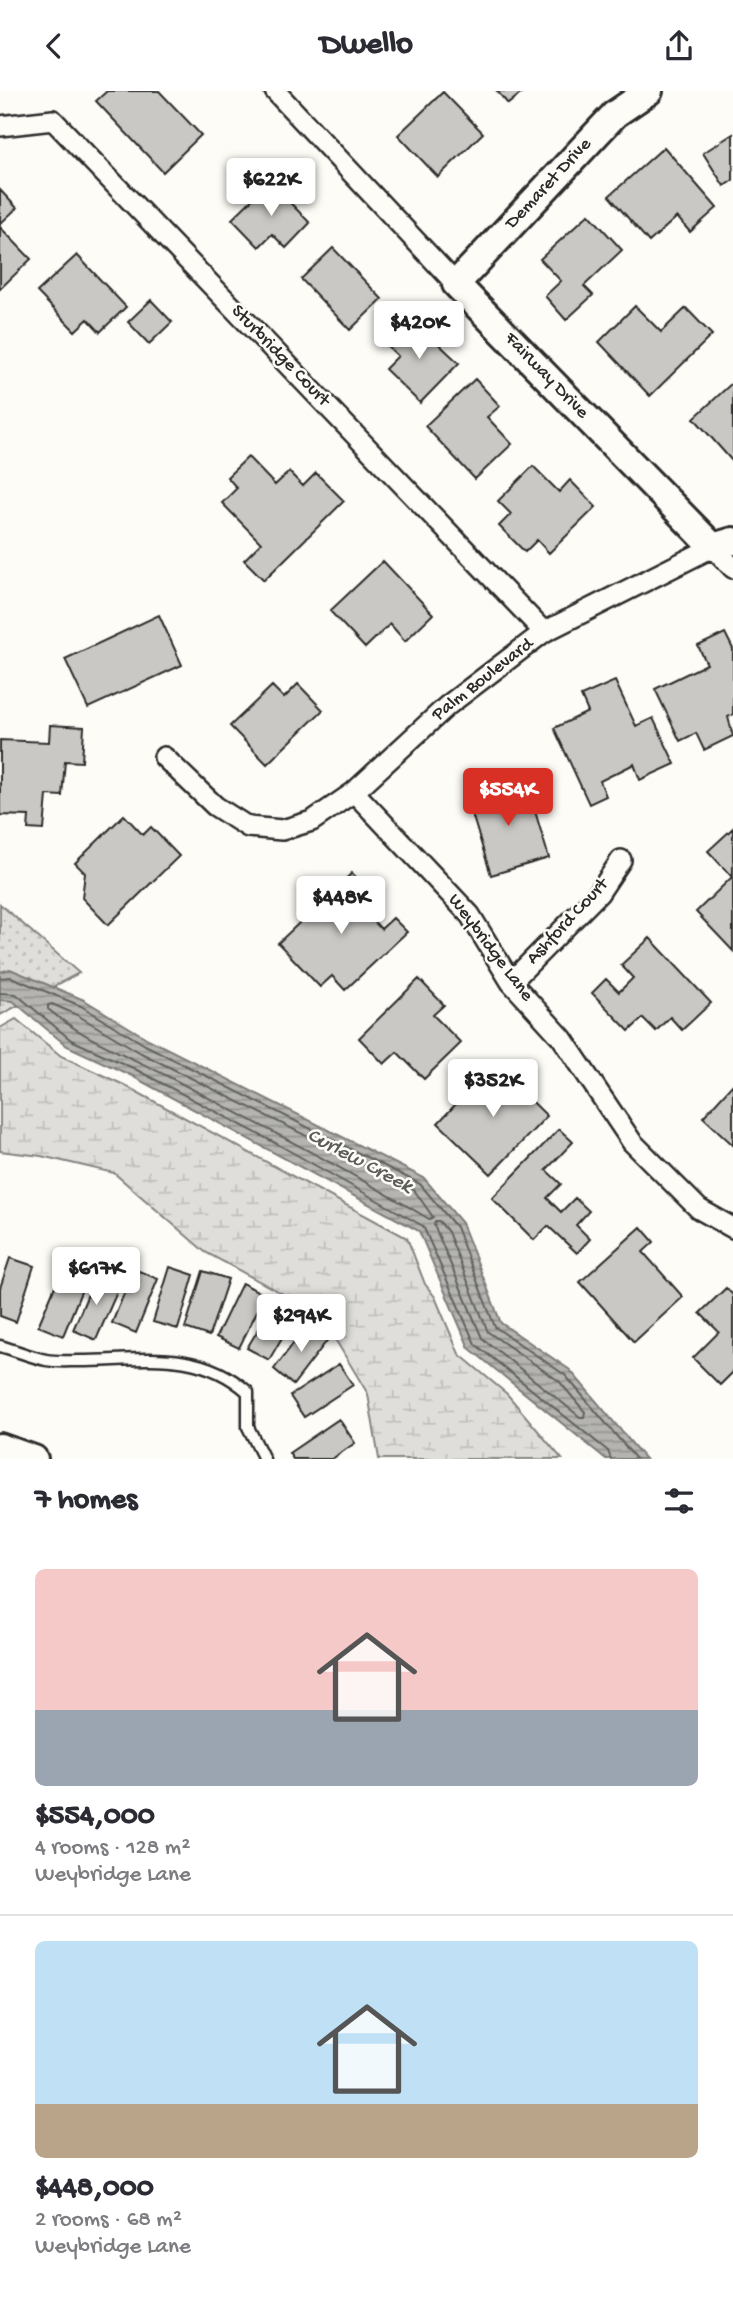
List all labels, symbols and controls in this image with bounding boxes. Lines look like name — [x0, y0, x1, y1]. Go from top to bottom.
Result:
icon: back — [35, 27, 73, 65]
text: Dwello — [320, 27, 413, 65]
icon: share — [660, 27, 698, 65]
street label: Demaret Drive — [500, 133, 597, 236]
pin: $622K — [222, 159, 320, 218]
text: $622K — [242, 167, 300, 194]
street label: Sturbridge Court — [226, 300, 336, 413]
pin: $420K — [370, 301, 468, 361]
text: $420K — [390, 310, 448, 337]
street label: Fairway Drive — [498, 327, 593, 424]
street label: Palm Boulevard — [427, 632, 540, 727]
pin: $554K — [459, 769, 557, 828]
text: $554K — [479, 777, 537, 804]
street label: Ashford Court — [522, 872, 615, 970]
pin: $448K — [292, 877, 390, 936]
text: $448K — [312, 885, 370, 912]
street label: Weybridge Lane — [442, 890, 538, 1006]
pin: $352K — [444, 1059, 542, 1119]
text: $352K — [464, 1068, 522, 1095]
water label: Curlew Creek — [302, 1124, 418, 1201]
pin: $617K — [47, 1247, 145, 1307]
text: $617K — [68, 1256, 124, 1283]
pin: $294K — [252, 1295, 350, 1354]
text: $294K — [273, 1303, 329, 1330]
icon: filters — [660, 1482, 698, 1520]
text: 7 homes — [35, 1484, 137, 1519]
icon: home — [304, 1614, 430, 1740]
text: $554,000 — [35, 1800, 155, 1835]
text: 4 rooms · 128 m² — [35, 1835, 190, 1862]
text: Weybridge Lane — [35, 1862, 191, 1889]
icon: home — [304, 1986, 430, 2112]
text: $448,000 — [35, 2172, 154, 2207]
text: 2 rooms · 68 m² — [35, 2207, 182, 2234]
text: Weybridge Lane — [35, 2234, 191, 2261]

